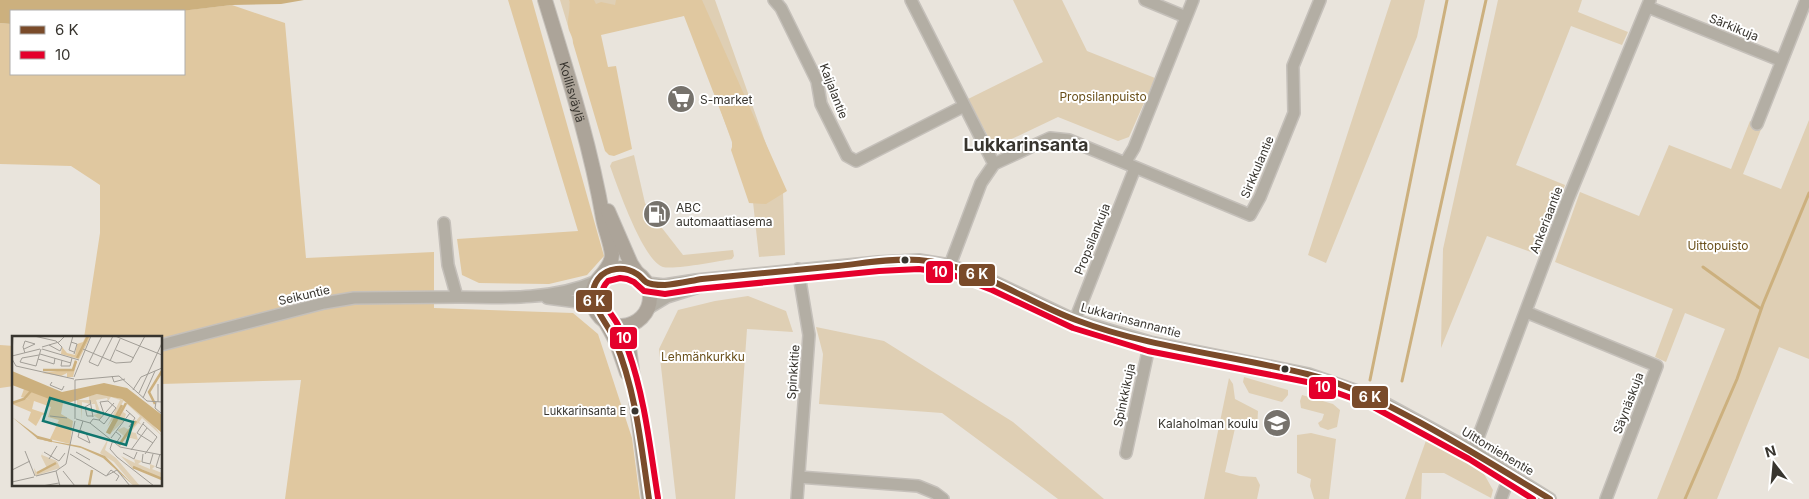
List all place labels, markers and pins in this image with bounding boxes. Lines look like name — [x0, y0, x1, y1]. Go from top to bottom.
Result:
supermarket icon: S-market — [666, 84, 696, 114]
place label: S-market — [700, 92, 752, 107]
fuel station icon: ABC automaattiasema — [642, 199, 672, 229]
place label: ABC automaattiasema — [676, 200, 773, 229]
unlabelled marker — [900, 255, 910, 265]
unlabelled marker — [1280, 364, 1290, 374]
place label: Lukkarinsanta E — [544, 404, 626, 418]
marker: Lukkarinsanta E — [630, 406, 640, 416]
school or university icon: Kalaholman koulu — [1262, 408, 1292, 438]
place label: Kalaholman koulu — [1158, 416, 1258, 431]

